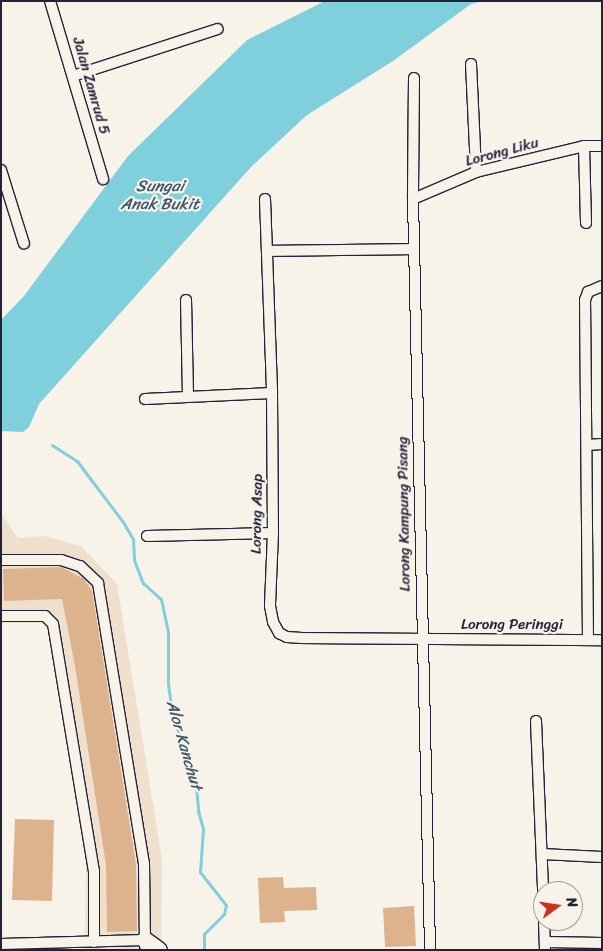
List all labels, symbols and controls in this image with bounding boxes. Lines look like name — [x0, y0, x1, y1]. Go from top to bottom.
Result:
street label: Jalan Zamrud 5 — [68, 35, 114, 137]
street label: Lorong Liku — [463, 134, 541, 170]
water label: Sungai Anak Bukit — [121, 176, 199, 214]
street label: Lorong Kampung Pisang — [394, 436, 414, 592]
street label: Lorong Asap — [247, 474, 267, 554]
street label: Lorong Peringgi — [461, 616, 563, 634]
water label: Alor Kanchut — [162, 698, 206, 792]
north arrow — [533, 881, 583, 931]
text: N — [559, 895, 585, 910]

